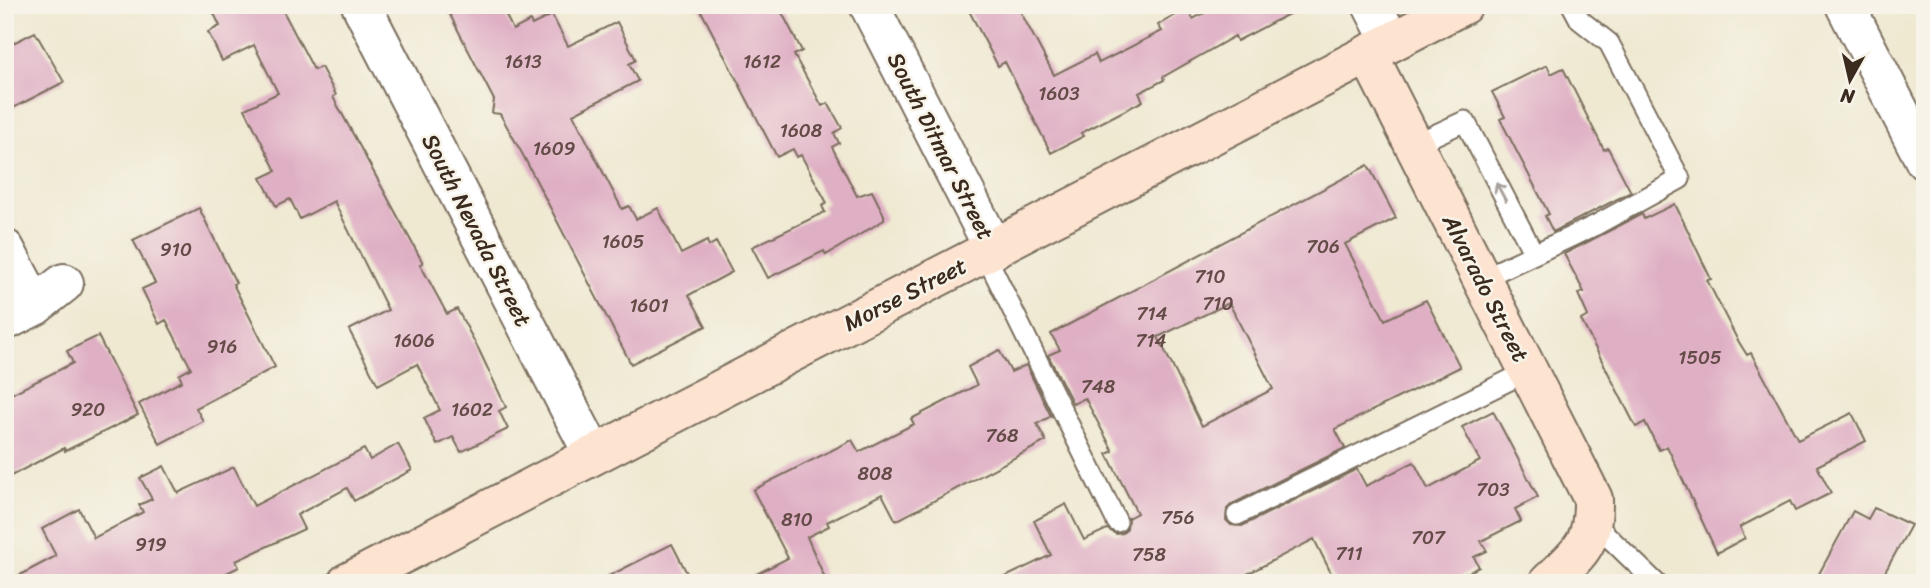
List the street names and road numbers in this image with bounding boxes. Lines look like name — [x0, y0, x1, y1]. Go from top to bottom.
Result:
street label: South Ditmar Street — [875, 45, 1006, 248]
street label: South Nevada Street — [410, 126, 543, 334]
street label: Alvarado Street — [1430, 206, 1541, 370]
street label: Morse Street — [836, 246, 974, 343]

